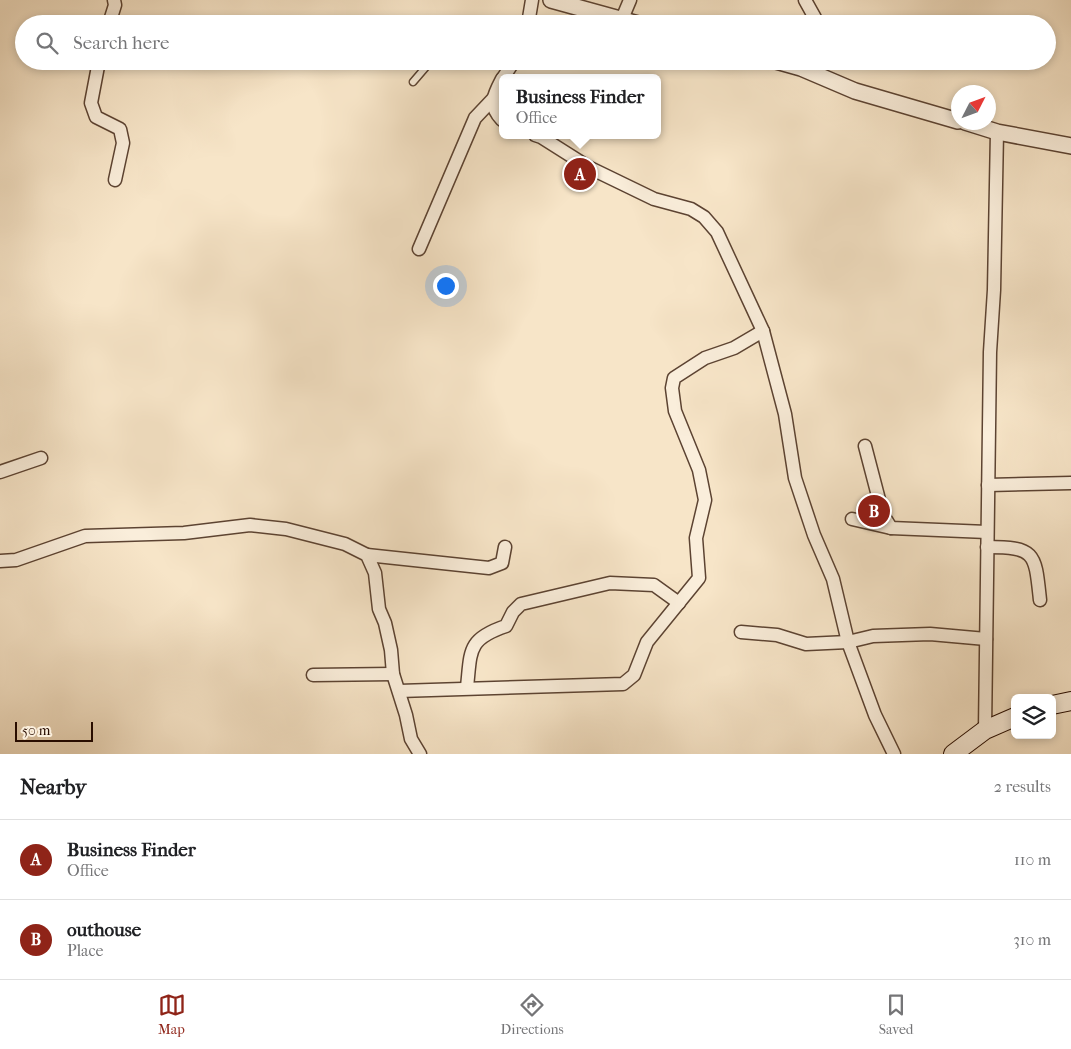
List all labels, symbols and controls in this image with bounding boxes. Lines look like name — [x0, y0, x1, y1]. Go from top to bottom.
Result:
search box — [15, 15, 1056, 70]
icon: search — [33, 29, 61, 57]
text: Search here — [73, 32, 169, 54]
popup — [499, 74, 661, 139]
north arrow — [951, 85, 996, 130]
text: Business Finder — [516, 86, 644, 108]
text: Office — [516, 108, 557, 127]
pin: A — [564, 155, 596, 193]
your location — [433, 273, 459, 299]
pin: B — [858, 492, 890, 530]
map controls — [1011, 694, 1056, 739]
button: layers — [1011, 694, 1056, 739]
scale bar — [15, 719, 92, 742]
text: 50 m — [22, 722, 50, 739]
text: Nearby — [20, 775, 86, 799]
text: 2 results — [994, 777, 1051, 796]
text: Business Finder — [67, 839, 196, 861]
text: A — [31, 850, 41, 869]
text: 110 m — [1014, 850, 1051, 869]
text: Office — [67, 861, 109, 880]
text: outhouse — [67, 919, 141, 941]
text: B — [31, 930, 41, 949]
text: 310 m — [1013, 930, 1051, 949]
text: Place — [67, 941, 103, 960]
tab: Map — [158, 991, 186, 1038]
tab: Directions — [501, 991, 564, 1038]
tab: Saved — [879, 991, 913, 1038]

